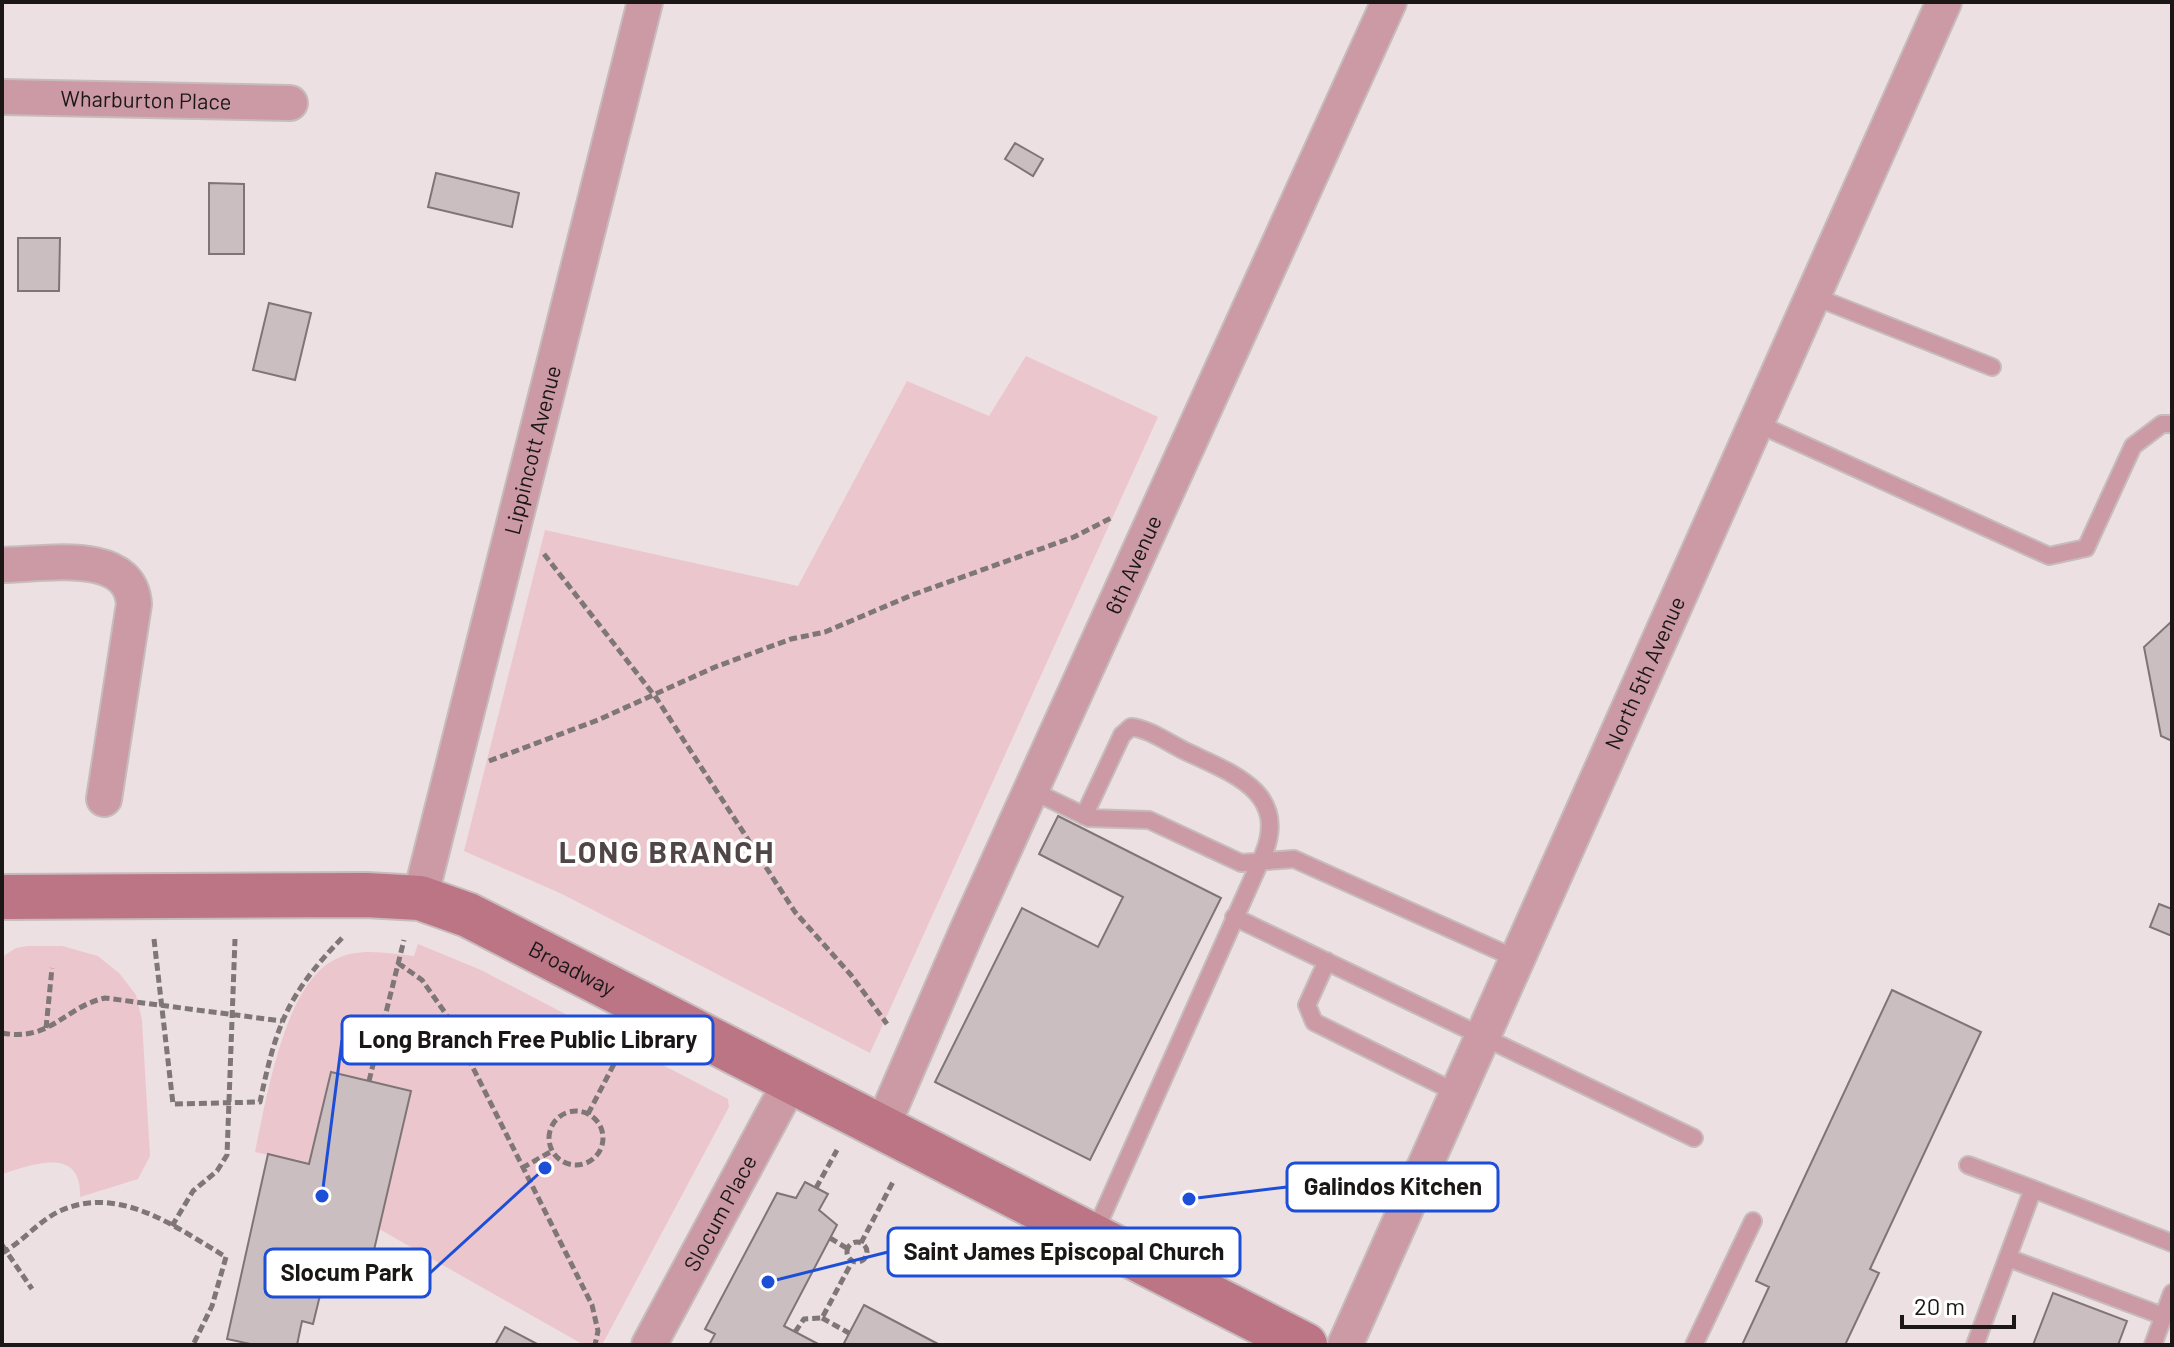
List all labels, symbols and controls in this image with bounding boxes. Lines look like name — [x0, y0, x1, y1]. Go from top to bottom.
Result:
street label: Wharburton Place — [60, 84, 232, 114]
street label: Lippincott Avenue — [498, 362, 565, 537]
street label: 6th Avenue — [1099, 511, 1166, 618]
street label: North 5th Avenue — [1598, 592, 1689, 753]
district label: LONG BRANCH — [559, 833, 775, 869]
street label: Broadway — [525, 935, 620, 1001]
callout: Long Branch Free Public Library — [342, 1016, 713, 1064]
text: Long Branch Free Public Library — [359, 1024, 697, 1053]
street label: Slocum Place — [677, 1150, 761, 1275]
callout: Galindos Kitchen — [1287, 1163, 1498, 1211]
text: Galindos Kitchen — [1304, 1171, 1482, 1200]
callout: Saint James Episcopal Church — [888, 1228, 1240, 1276]
text: Saint James Episcopal Church — [904, 1236, 1224, 1265]
callout: Slocum Park — [265, 1249, 430, 1297]
text: Slocum Park — [280, 1257, 414, 1286]
scale bar — [1902, 1279, 2014, 1329]
text: 20 m — [1914, 1291, 1965, 1320]

